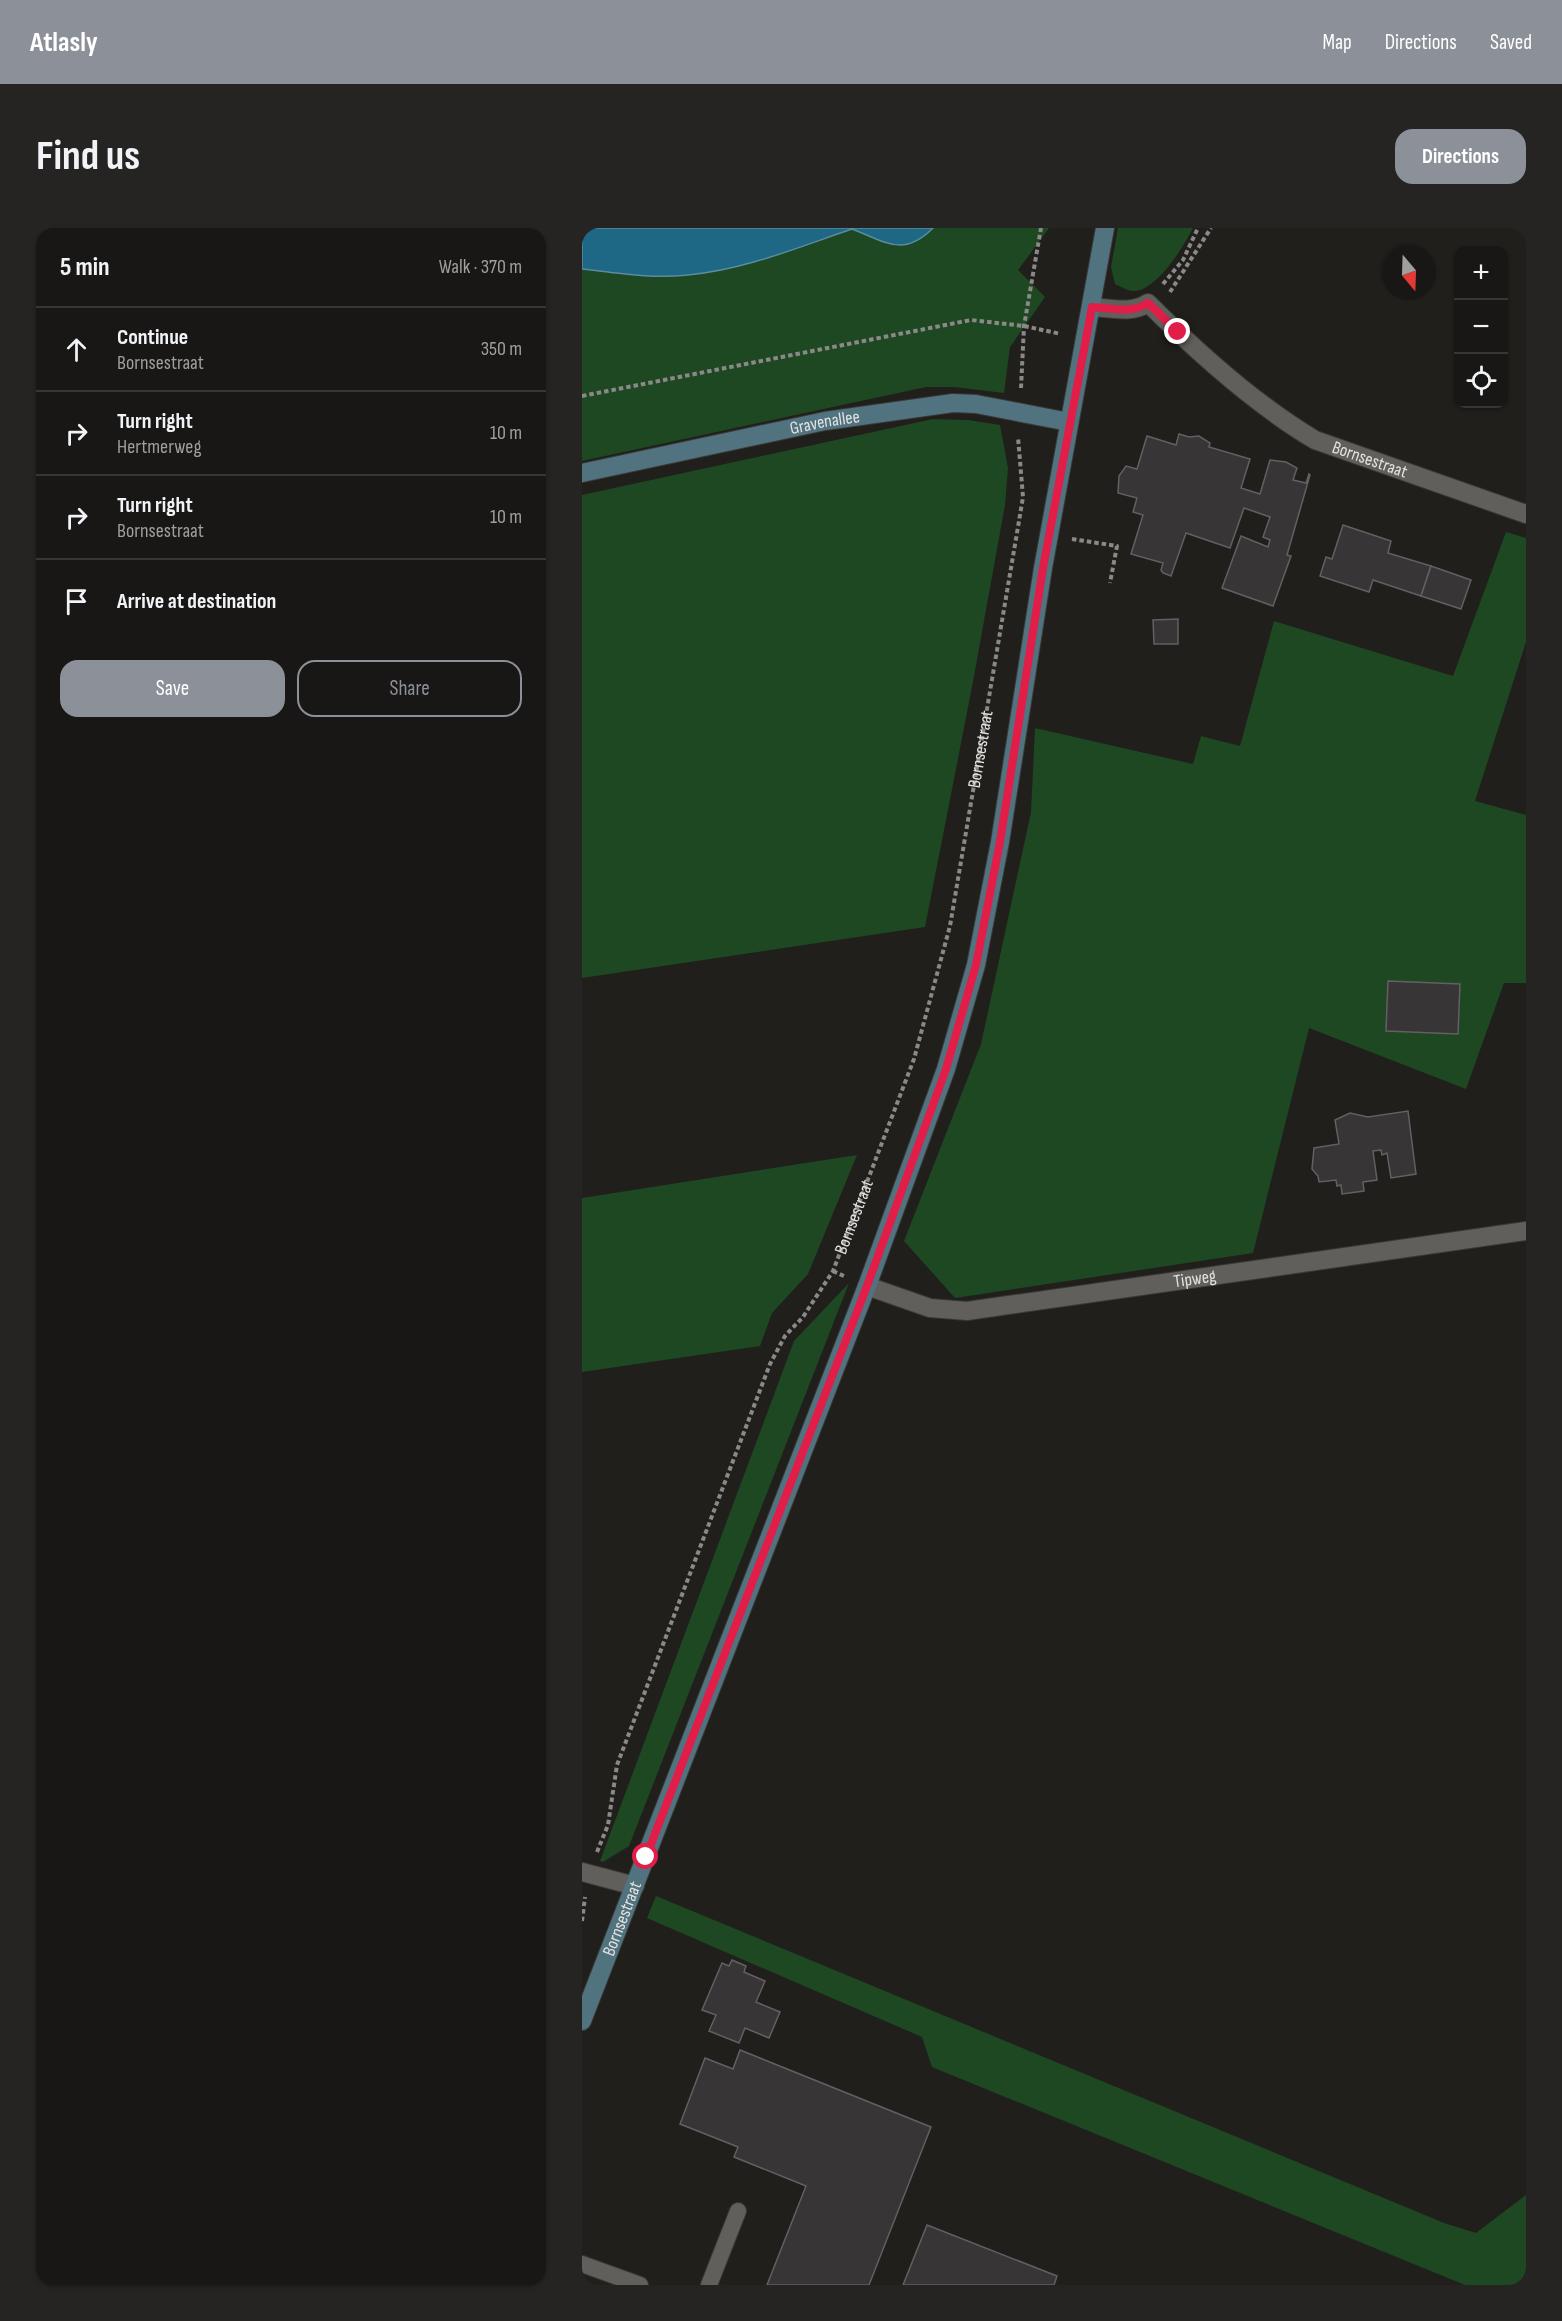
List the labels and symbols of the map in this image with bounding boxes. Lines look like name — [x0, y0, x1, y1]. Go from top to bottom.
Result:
north arrow — [1382, 246, 1436, 300]
route end — [1164, 318, 1190, 344]
street label: Gravenallee — [788, 406, 861, 439]
street label: Bornsestraat — [1329, 437, 1411, 483]
street label: Bornsestraat — [964, 708, 998, 790]
street label: Bornsestraat — [830, 1176, 878, 1257]
street label: Tipweg — [1172, 1265, 1217, 1292]
route start — [632, 1843, 658, 1869]
street label: Bornsestraat — [598, 1878, 646, 1959]

